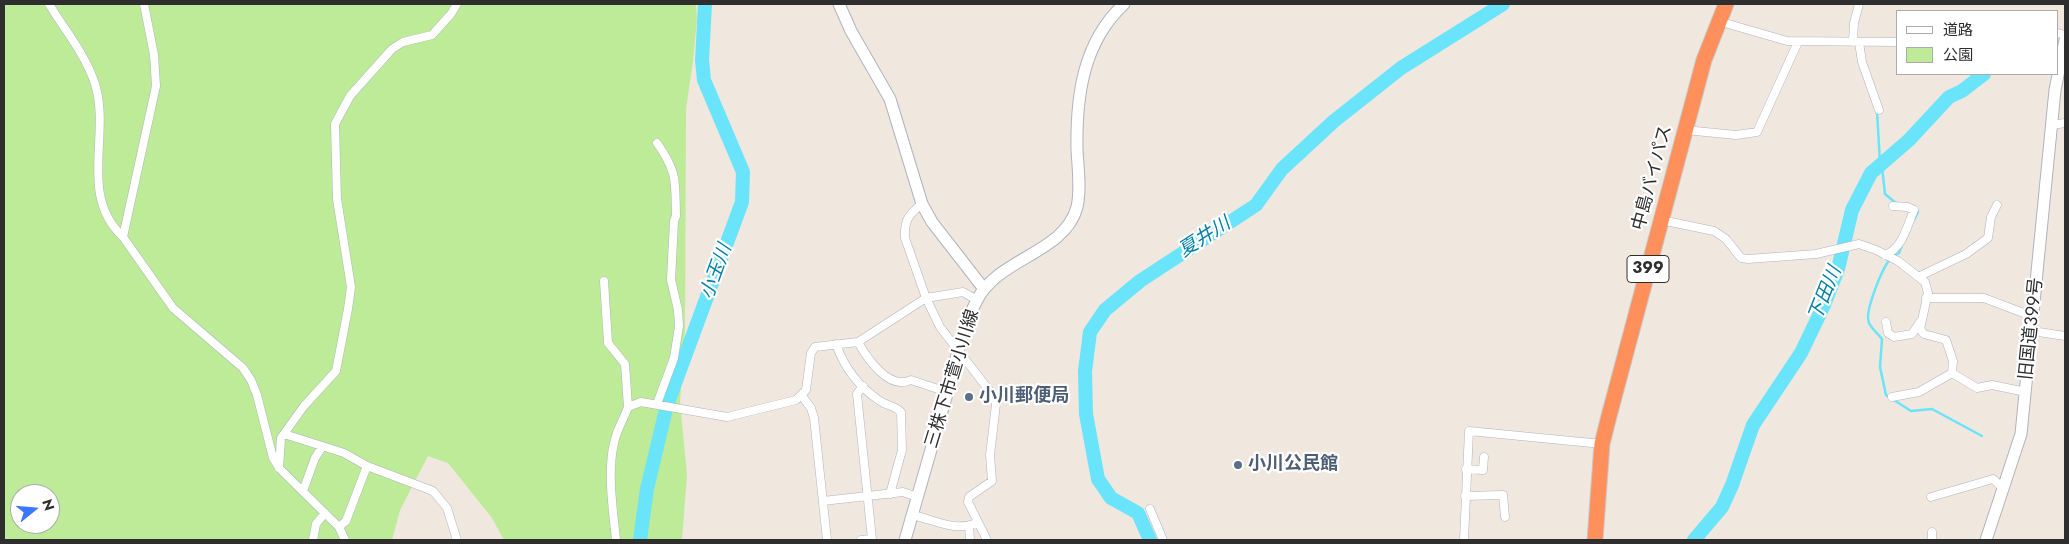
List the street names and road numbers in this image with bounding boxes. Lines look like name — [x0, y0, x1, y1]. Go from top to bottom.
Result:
street label: 中島バイパス — [1629, 123, 1677, 233]
road number: 399 — [1627, 255, 1669, 282]
street label: 旧国道399号 — [2016, 277, 2048, 381]
street label: 三株下市萱小川線 — [922, 307, 984, 451]

